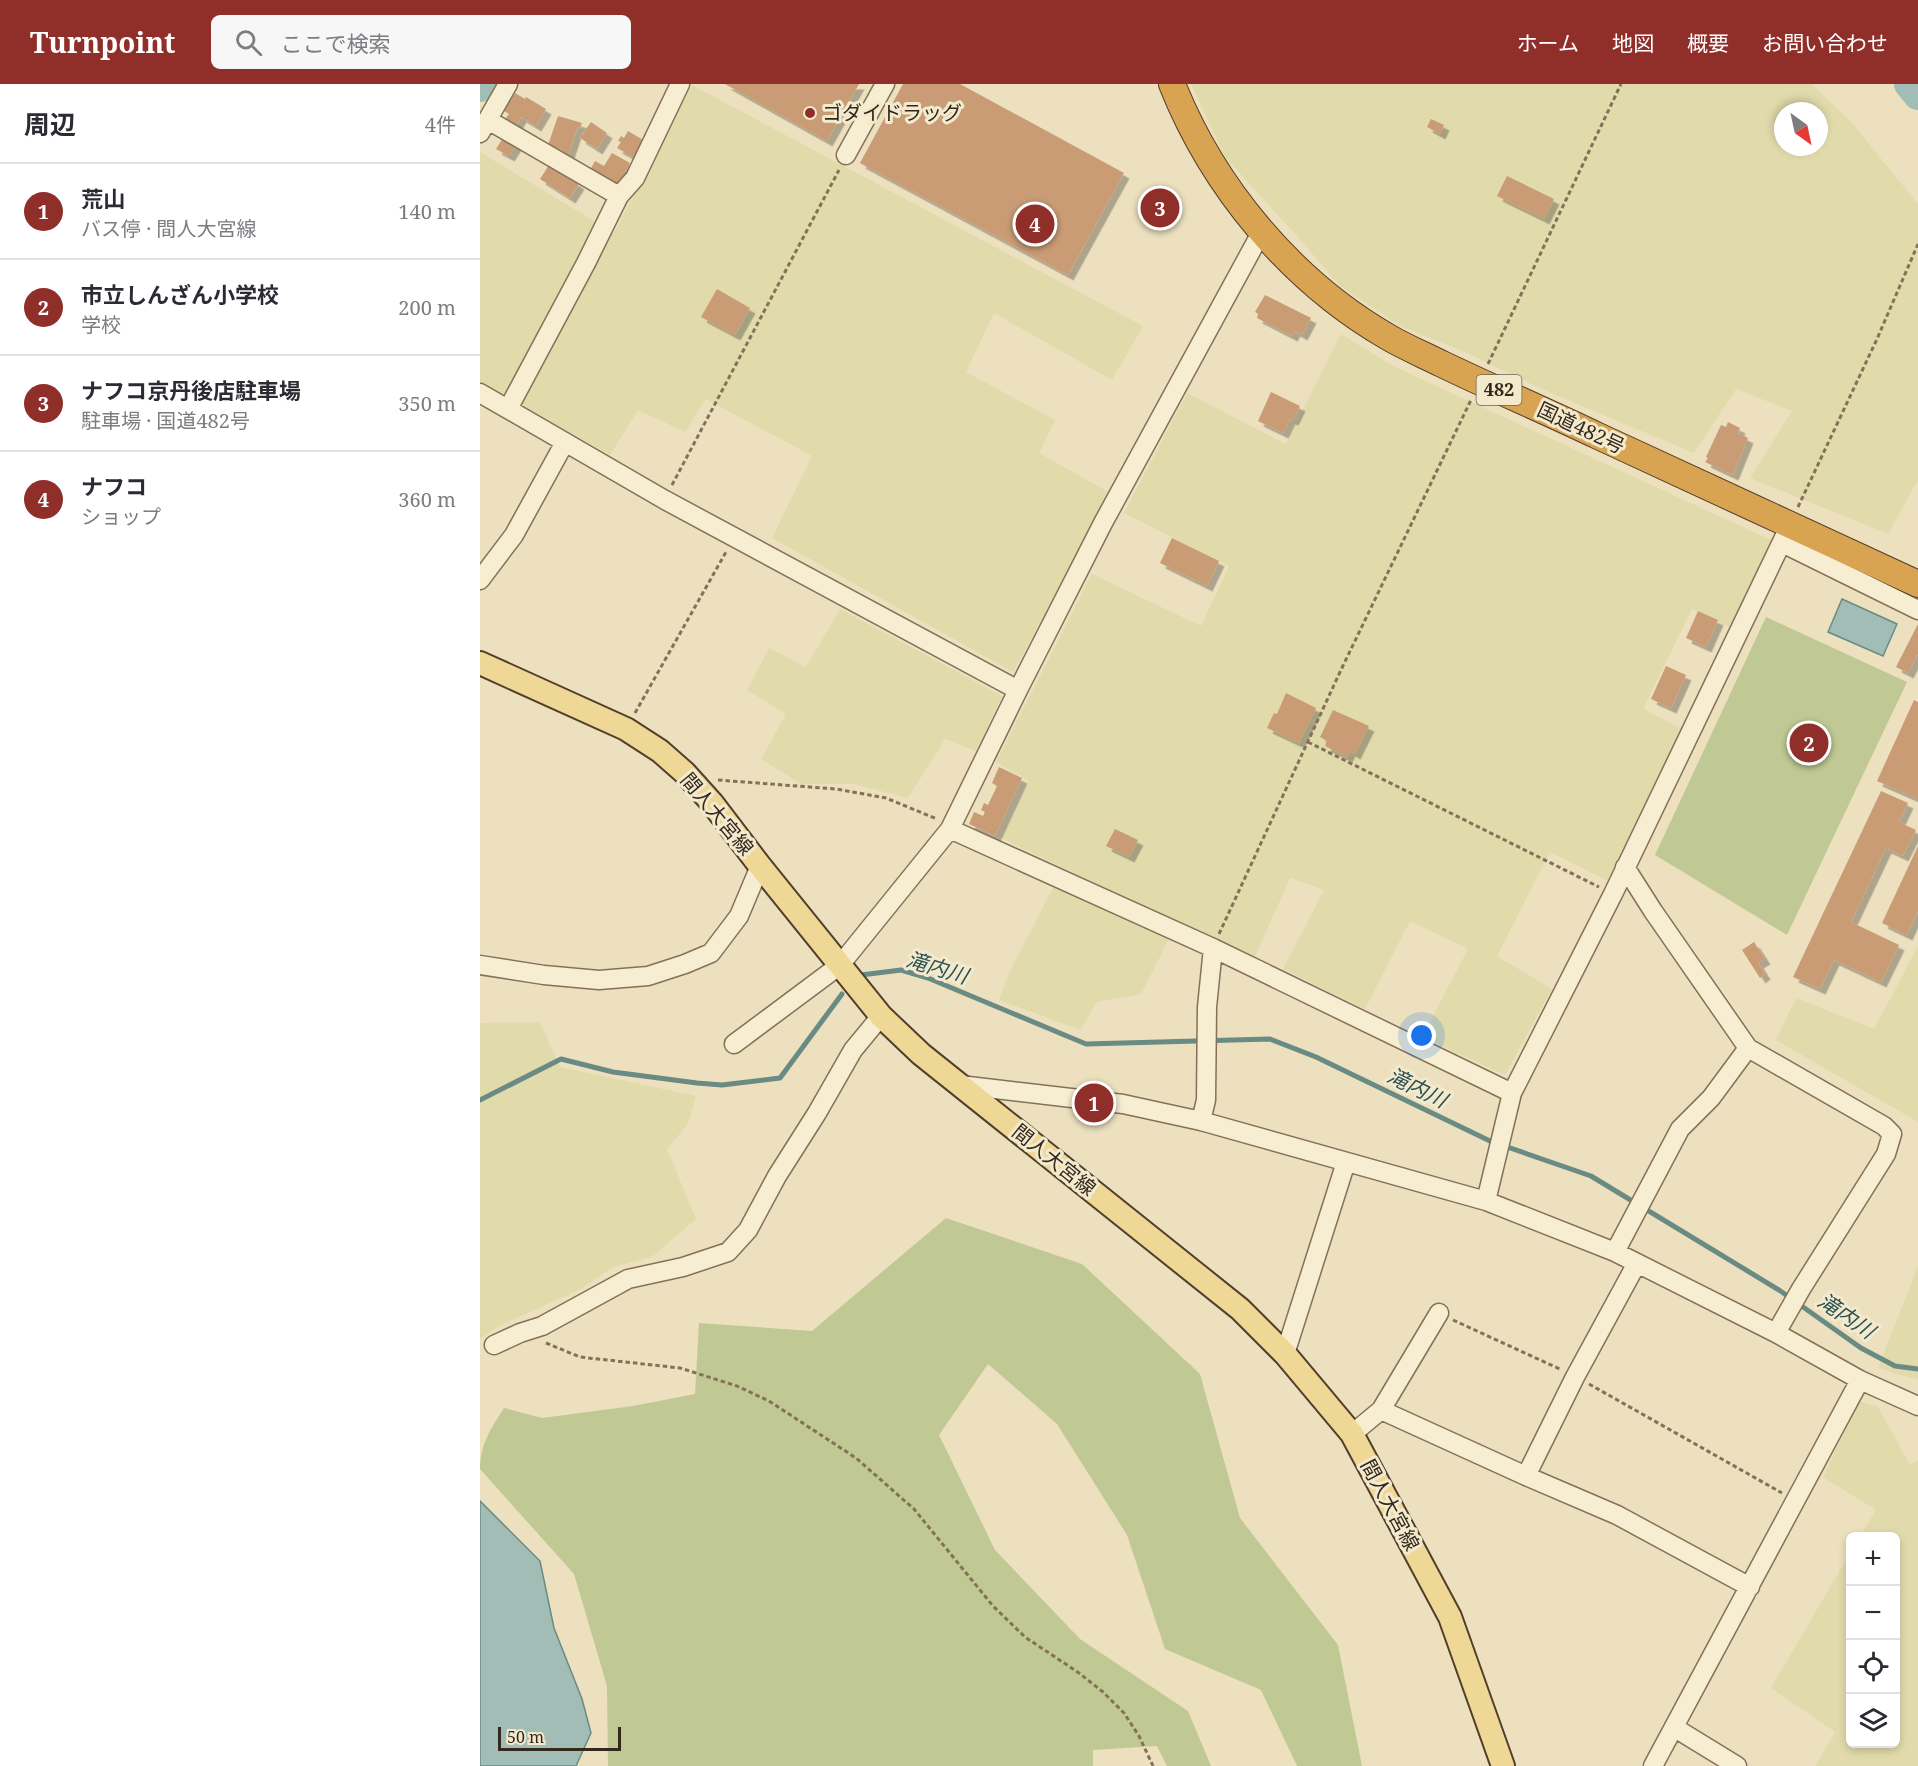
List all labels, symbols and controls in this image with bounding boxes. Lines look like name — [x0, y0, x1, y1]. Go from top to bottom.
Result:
search box — [211, 15, 631, 69]
text: Turnpoint — [30, 23, 175, 61]
icon: search — [232, 26, 265, 59]
text: ここで検索 — [280, 28, 390, 58]
text: ホーム — [1517, 29, 1579, 57]
text: 地図 — [1612, 29, 1654, 57]
text: 概要 — [1687, 29, 1729, 57]
text: お問い合わせ — [1762, 29, 1888, 57]
place label: ゴダイドラッグ — [822, 99, 962, 126]
north arrow — [1774, 102, 1828, 156]
text: 周辺 — [24, 106, 76, 142]
marker: ゴダイドラッグ — [803, 106, 817, 120]
text: 4件 — [425, 111, 456, 138]
text: 荒山 — [81, 183, 125, 213]
pin: 3 — [1140, 186, 1180, 230]
text: 1 — [38, 198, 49, 225]
text: 140 m — [398, 198, 456, 225]
pin: 4 — [1016, 202, 1054, 246]
text: バス停 · 間人大宮線 — [81, 215, 256, 242]
text: 市立しんざん小学校 — [81, 279, 279, 309]
text: 2 — [38, 294, 49, 321]
text: 200 m — [398, 294, 456, 321]
text: 学校 — [81, 311, 121, 338]
text: ナフコ京丹後店駐車場 — [81, 375, 301, 405]
road number: 482 — [1476, 375, 1522, 405]
text: 3 — [38, 390, 49, 417]
text: 350 m — [398, 390, 456, 417]
street label: 国道482号 — [1533, 396, 1629, 460]
text: 駐車場 · 国道482号 — [81, 407, 250, 434]
text: ナフコ — [81, 471, 147, 501]
text: 4 — [38, 486, 49, 513]
text: 360 m — [398, 486, 456, 513]
text: ショップ — [81, 503, 161, 530]
pin: 2 — [1790, 720, 1828, 766]
street label: 間人大宮線 — [675, 767, 760, 861]
water label: 滝内川 — [903, 944, 973, 990]
your location — [1407, 1021, 1436, 1050]
water label: 滝内川 — [1383, 1061, 1454, 1114]
pin: 1 — [1074, 1080, 1114, 1126]
street label: 間人大宮線 — [1007, 1118, 1102, 1202]
water label: 滝内川 — [1813, 1286, 1882, 1346]
street label: 間人大宮線 — [1355, 1454, 1426, 1555]
map controls — [1846, 1532, 1900, 1748]
button: + — [1846, 1532, 1900, 1586]
button: − — [1846, 1586, 1900, 1640]
button: locate — [1846, 1640, 1900, 1694]
button: layers — [1846, 1694, 1900, 1748]
scale bar — [498, 1724, 621, 1752]
text: 50 m — [507, 1726, 544, 1748]

